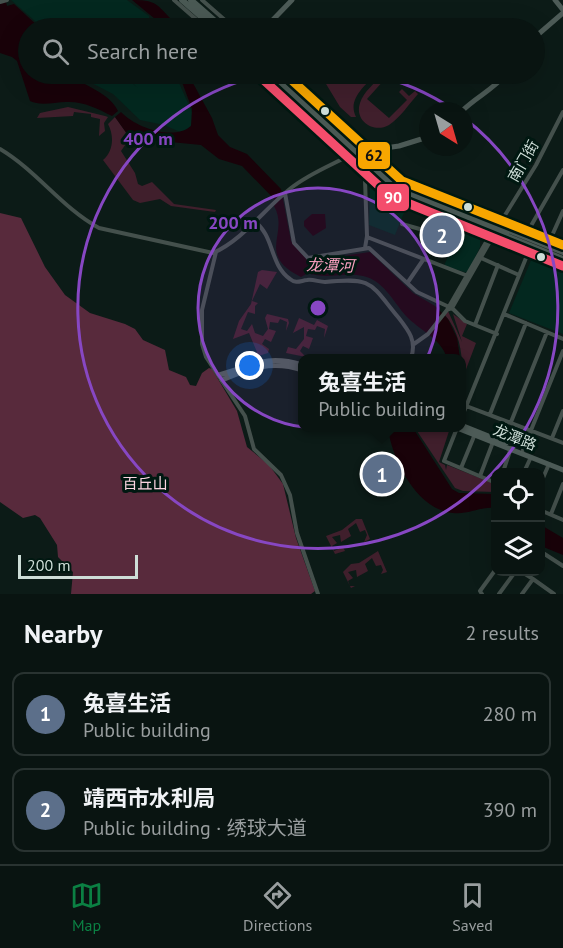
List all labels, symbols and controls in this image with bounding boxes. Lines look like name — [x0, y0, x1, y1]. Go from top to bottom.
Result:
search box — [18, 18, 545, 84]
icon: search — [39, 35, 72, 68]
text: Search here — [87, 37, 198, 65]
north arrow — [419, 102, 473, 156]
unlabelled marker — [319, 105, 331, 117]
text: 400 m — [123, 127, 173, 150]
street label: 南门街 — [504, 137, 542, 185]
line badge: 62 — [357, 141, 391, 170]
text: 62 — [365, 145, 383, 165]
line badge: 90 — [376, 183, 410, 212]
text: 90 — [384, 187, 402, 207]
unlabelled marker — [462, 201, 474, 213]
text: 200 m — [208, 211, 258, 234]
pin: 2 — [422, 212, 462, 258]
unlabelled marker — [535, 251, 547, 263]
water label: 龙潭河 — [306, 255, 357, 275]
centre of rings — [308, 298, 328, 318]
your location — [235, 351, 264, 380]
popup — [298, 354, 466, 432]
text: 兔喜生活 — [318, 368, 406, 396]
text: Public building — [318, 396, 446, 422]
street label: 龙潭路 — [491, 420, 539, 454]
pin: 1 — [362, 452, 401, 496]
map controls — [491, 468, 545, 576]
button: locate — [491, 468, 545, 522]
park label: 百丘山 — [122, 474, 168, 493]
button: layers — [491, 522, 545, 576]
scale bar — [18, 552, 138, 580]
text: 200 m — [27, 555, 70, 575]
text: Nearby — [24, 617, 102, 650]
text: 2 results — [466, 620, 539, 646]
text: 兔喜生活 — [83, 689, 171, 717]
text: 1 — [40, 701, 51, 727]
text: 280 m — [483, 701, 537, 727]
text: Public building — [83, 717, 211, 743]
text: 靖西市水利局 — [83, 784, 215, 812]
text: 2 — [40, 797, 51, 823]
text: 390 m — [483, 797, 537, 823]
text: Public building · 绣球大道 — [83, 815, 307, 841]
tab: Map — [70, 879, 103, 935]
tab: Directions — [243, 879, 312, 935]
tab: Saved — [452, 879, 493, 935]

